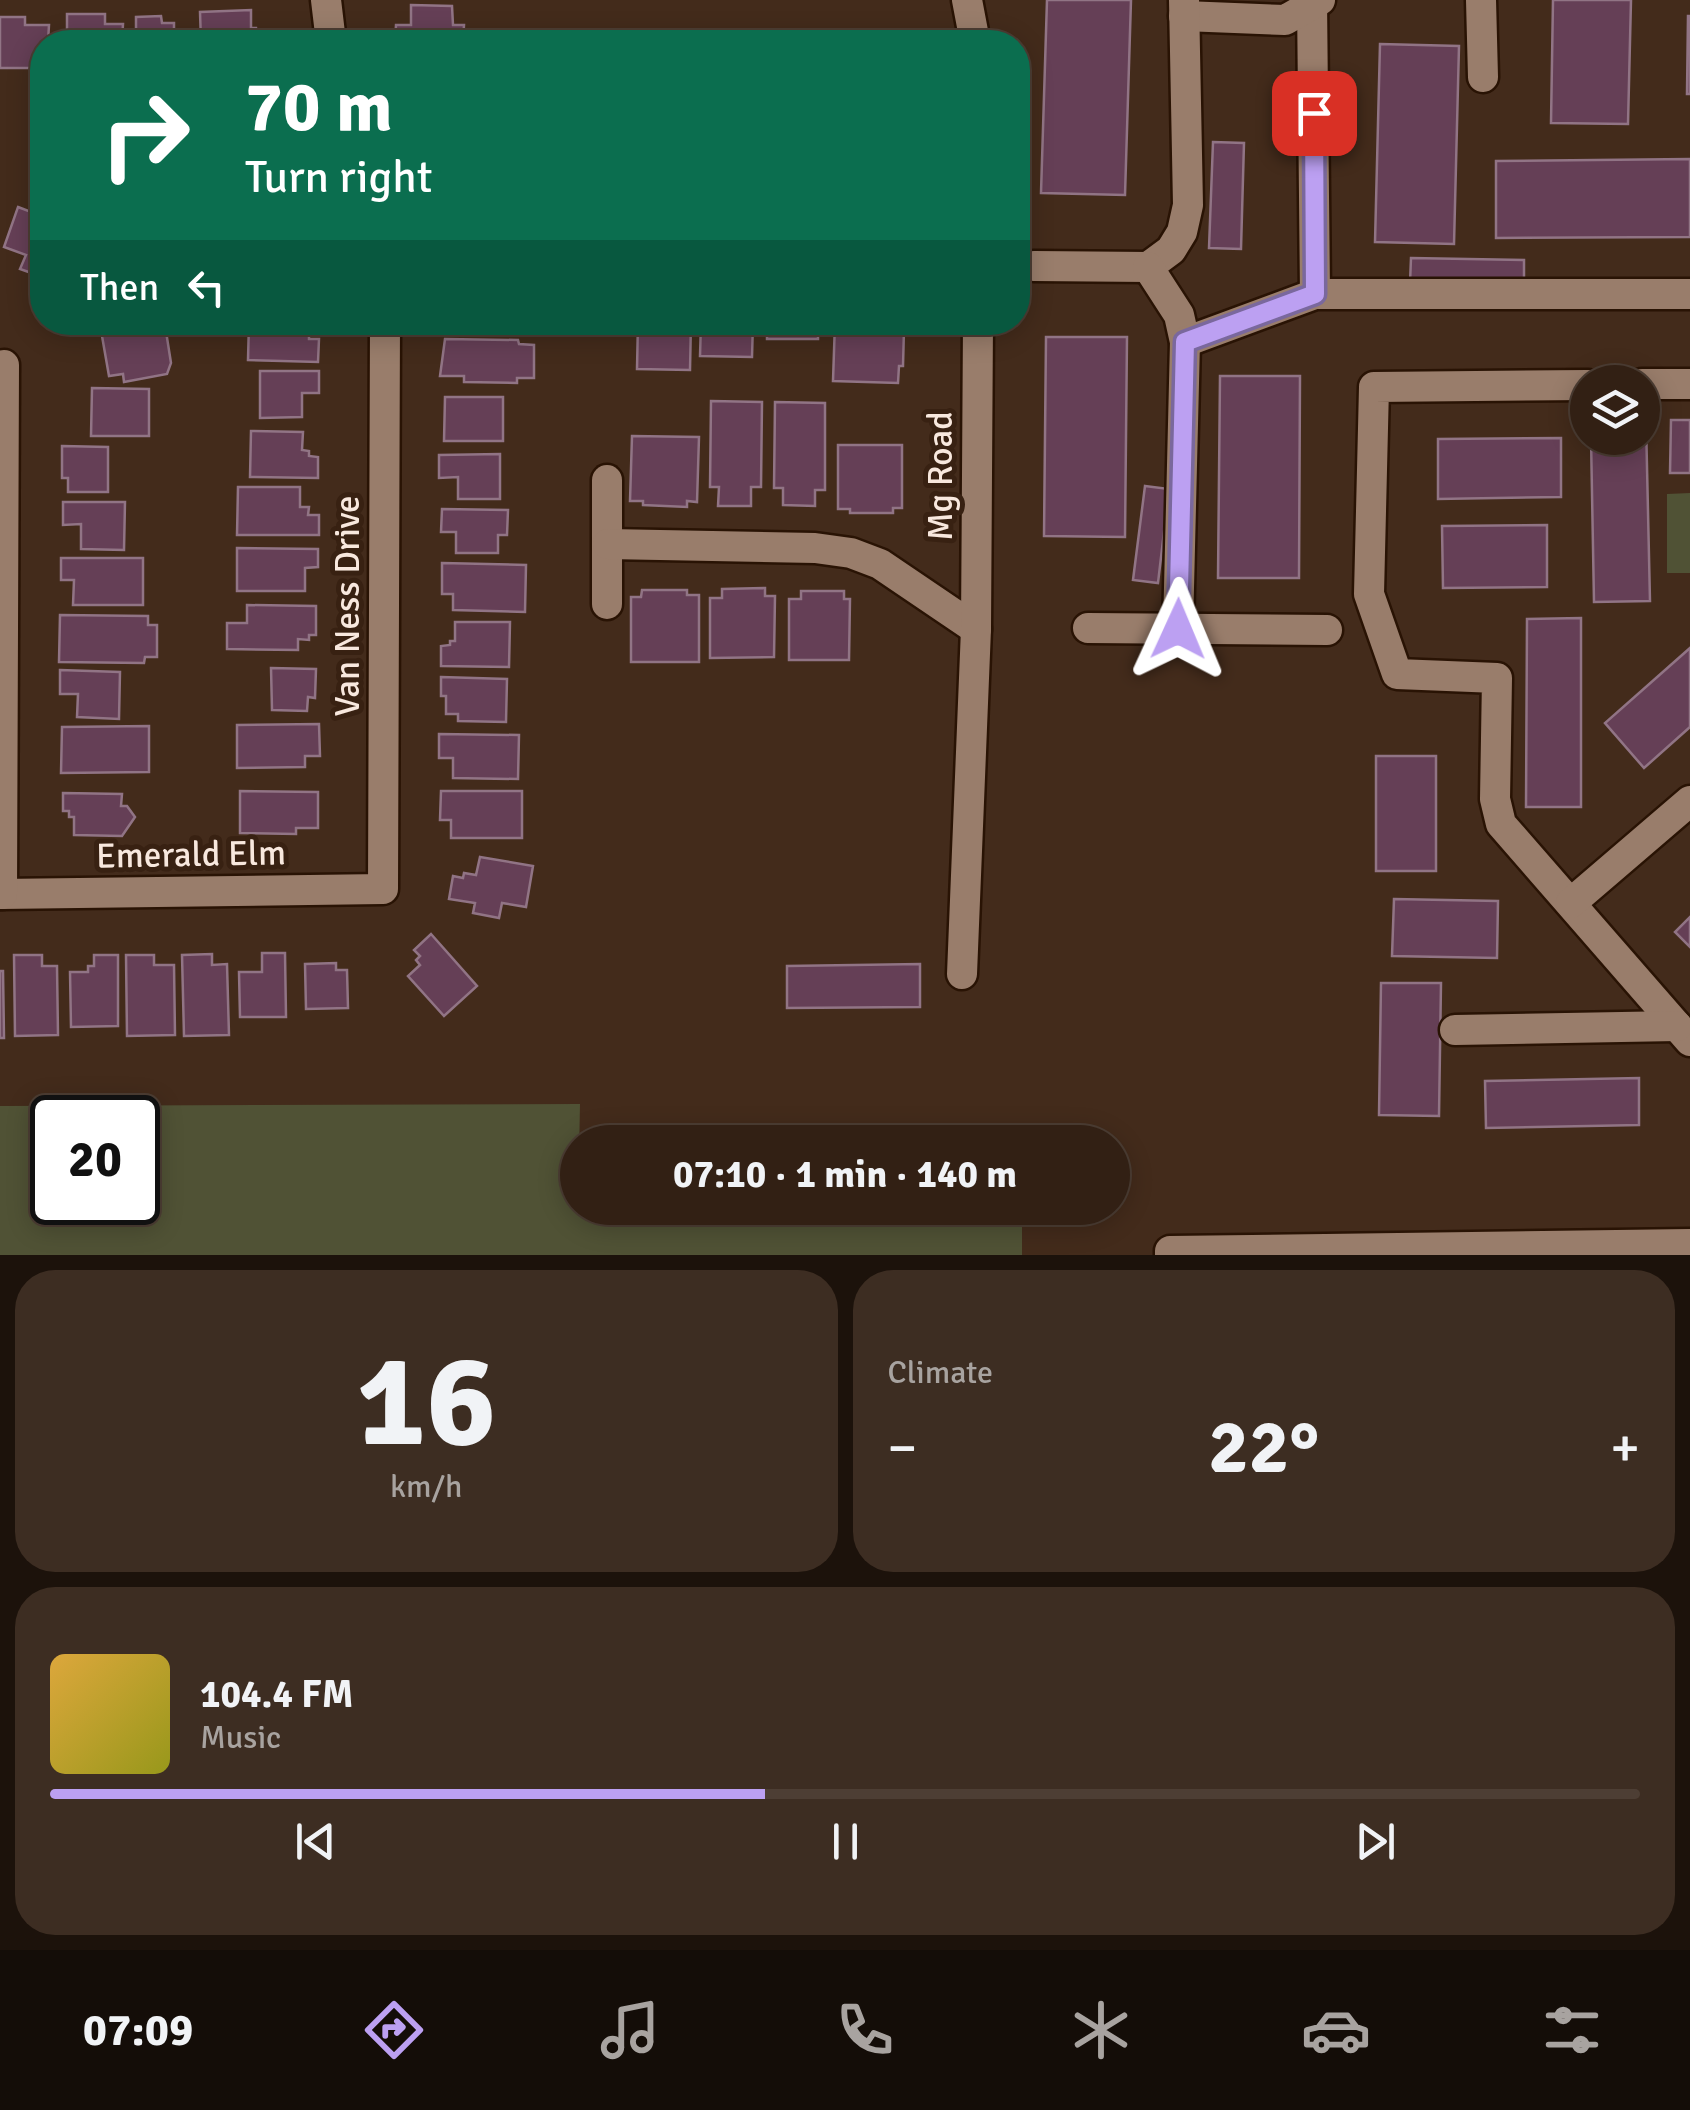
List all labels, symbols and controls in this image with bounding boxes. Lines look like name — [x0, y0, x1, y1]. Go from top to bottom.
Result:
text: 70 m — [245, 64, 393, 150]
icon: right — [80, 70, 210, 200]
pin — [1272, 71, 1357, 156]
icon: arrive — [1287, 86, 1342, 141]
text: Turn right — [245, 150, 433, 205]
icon: left — [179, 260, 234, 315]
text: Then — [80, 264, 159, 311]
map controls — [1570, 365, 1660, 455]
button: layers — [1570, 365, 1660, 455]
street label: Mg Road — [919, 411, 962, 541]
street label: Van Ness Drive — [326, 495, 369, 717]
position arrow — [1126, 577, 1230, 681]
street label: Emerald Elm — [96, 831, 286, 878]
speed limit sign: 20 — [30, 1095, 160, 1225]
text: 07:10 · 1 min · 140 m — [673, 1151, 1017, 1198]
text: 16 — [356, 1322, 496, 1482]
text: Climate — [888, 1353, 993, 1392]
text: 22° — [1208, 1401, 1319, 1494]
text: − — [888, 1414, 917, 1482]
text: + — [1610, 1414, 1640, 1482]
text: km/h — [390, 1467, 462, 1506]
text: 104.4 FM — [200, 1671, 353, 1718]
text: Music — [200, 1718, 281, 1757]
icon: previous — [288, 1814, 343, 1869]
icon: pause — [818, 1814, 873, 1869]
icon: next — [1348, 1814, 1403, 1869]
icon: directions — [359, 1995, 429, 2065]
icon: music — [595, 1995, 665, 2065]
icon: phone — [830, 1995, 900, 2065]
icon: climate — [1066, 1995, 1136, 2065]
icon: car — [1301, 1995, 1371, 2065]
icon: filters — [1537, 1995, 1607, 2065]
text: 07:09 — [83, 2003, 193, 2058]

